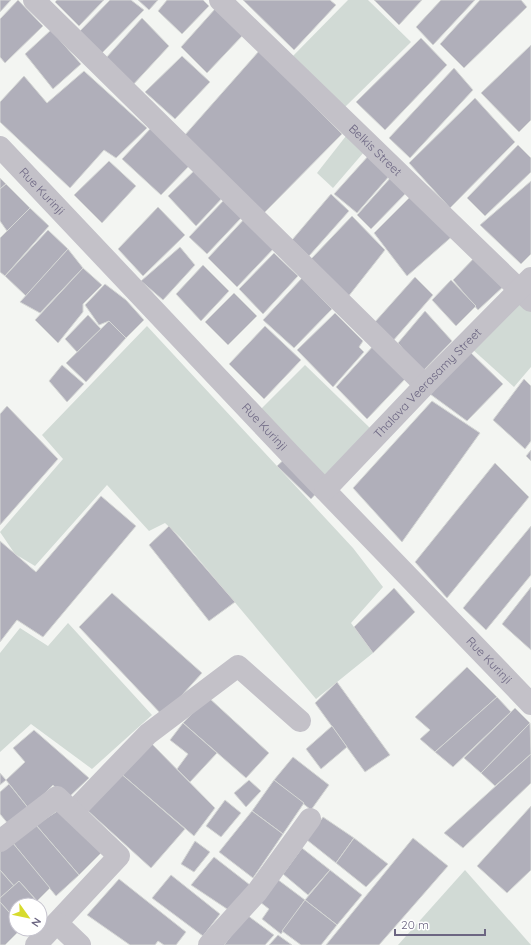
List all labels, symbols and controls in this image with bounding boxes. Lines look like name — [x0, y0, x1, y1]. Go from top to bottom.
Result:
street label: Belkis Street — [346, 121, 405, 179]
street label: Rue Kurinji — [16, 164, 68, 218]
street label: Thalava Veerasamy Street — [370, 325, 484, 441]
street label: Rue Kurinji — [239, 400, 291, 453]
street label: Rue Kurinji — [463, 633, 515, 687]
north arrow — [8, 897, 48, 937]
scale bar — [395, 911, 485, 937]
text: N — [28, 915, 44, 930]
text: 20 m — [401, 917, 429, 932]

